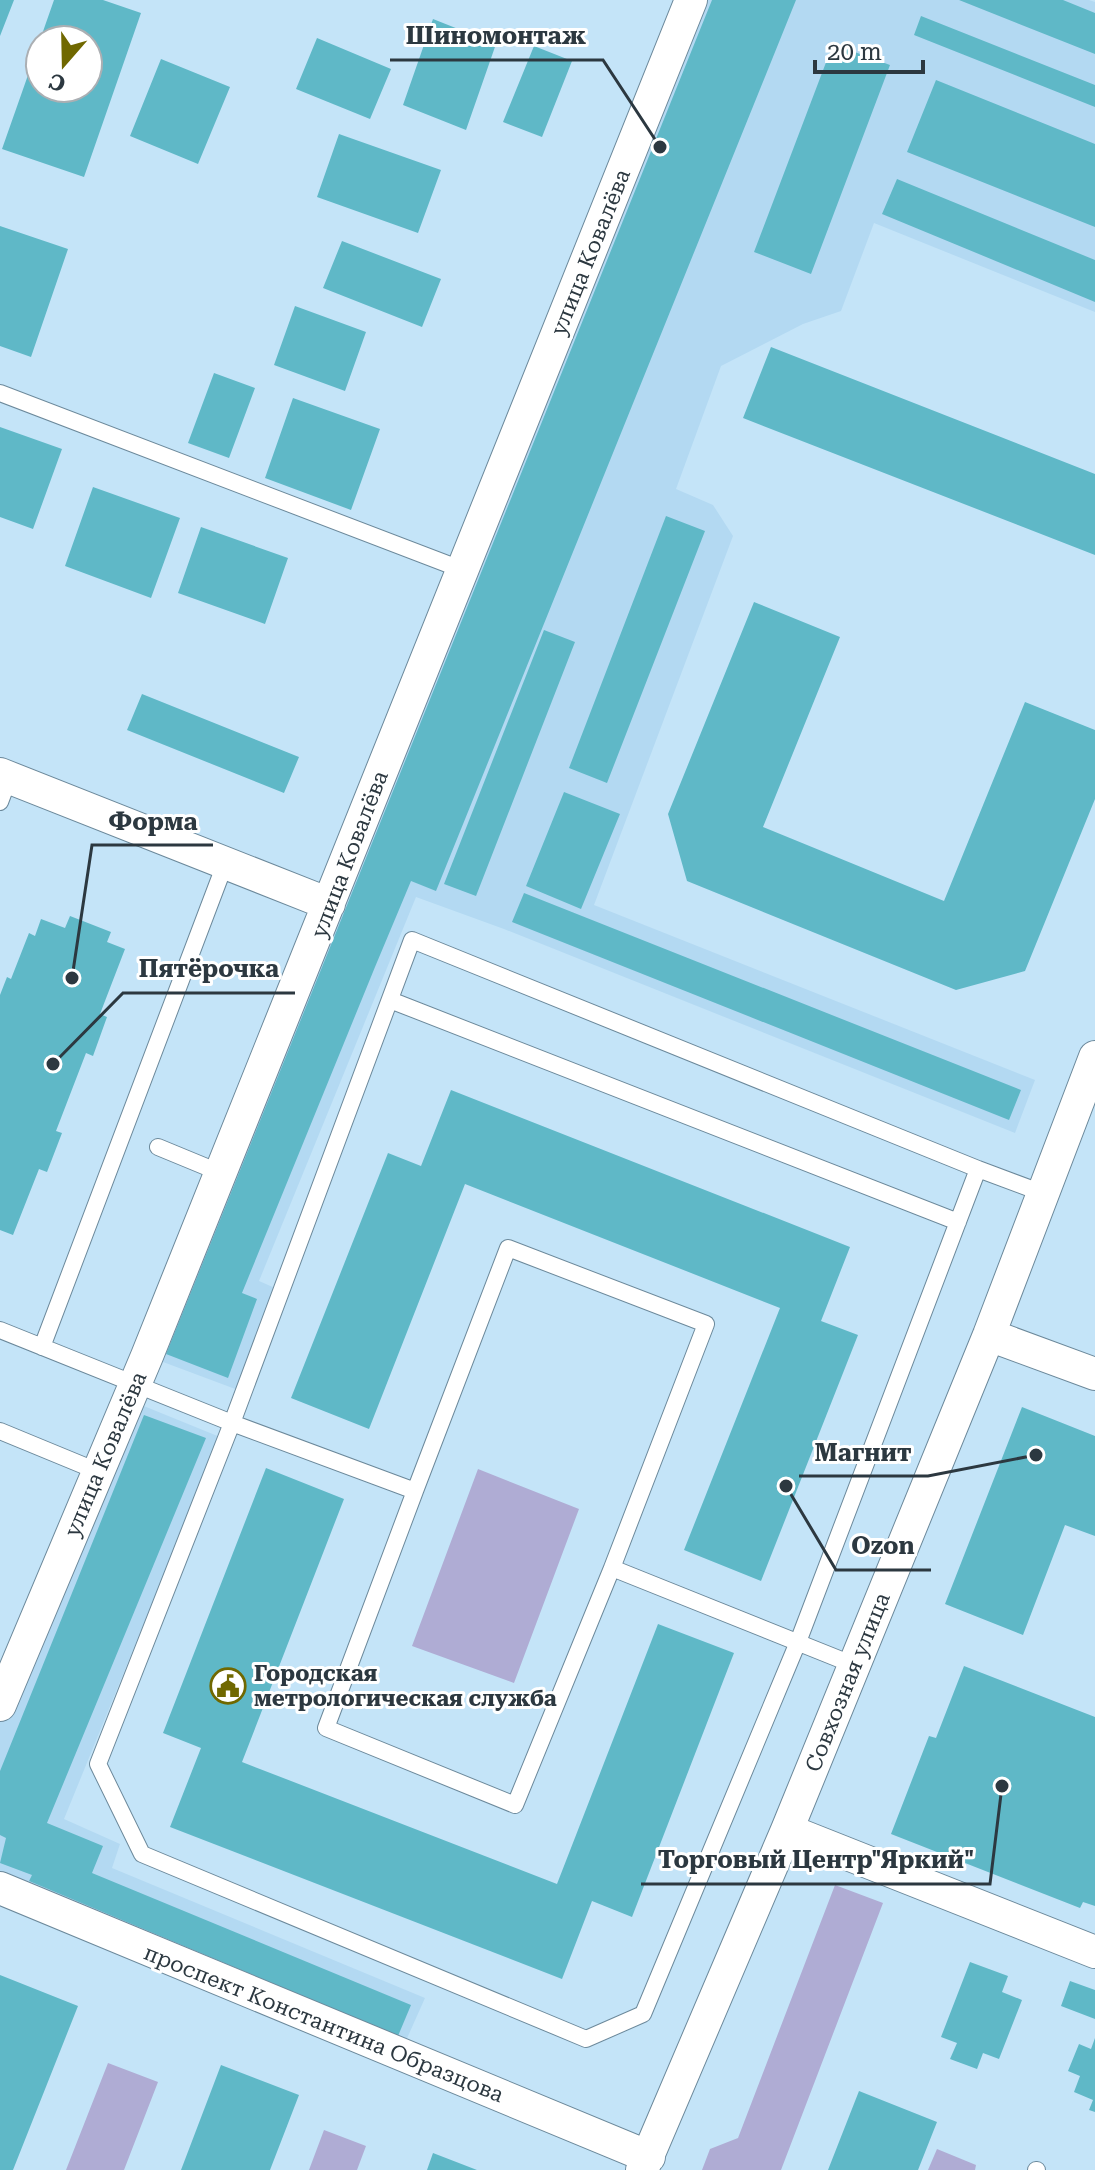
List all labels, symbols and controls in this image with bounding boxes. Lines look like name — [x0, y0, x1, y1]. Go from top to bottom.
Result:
callout: Шиномонтаж — [390, 12, 603, 60]
text: Шиномонтаж — [406, 22, 587, 50]
north arrow — [24, 24, 104, 104]
scale bar — [815, 24, 923, 74]
text: 20 m — [827, 38, 882, 66]
text: С — [46, 68, 69, 97]
street label: улица Ковалёва — [546, 165, 635, 339]
street label: улица Ковалёва — [306, 767, 393, 941]
callout: Форма — [92, 797, 213, 845]
text: Форма — [108, 808, 198, 836]
callout: Пятёрочка — [123, 945, 295, 993]
text: Пятёрочка — [139, 955, 279, 983]
street label: улица Ковалёва — [59, 1368, 152, 1541]
callout: Магнит — [799, 1428, 928, 1476]
text: Магнит — [815, 1439, 911, 1467]
callout: Ozon — [836, 1522, 931, 1570]
text: Ozon — [851, 1532, 915, 1560]
street label: Совхозная улица — [800, 1589, 895, 1775]
place label: Городская метрологическая служба — [254, 1661, 557, 1711]
public building icon: Городская метрологическая служба — [209, 1667, 247, 1705]
callout: Торговый Центр"Яркий" — [641, 1836, 990, 1884]
text: Торговый Центр"Яркий" — [658, 1846, 974, 1874]
street label: проспект Константина Образцова — [140, 1940, 507, 2107]

